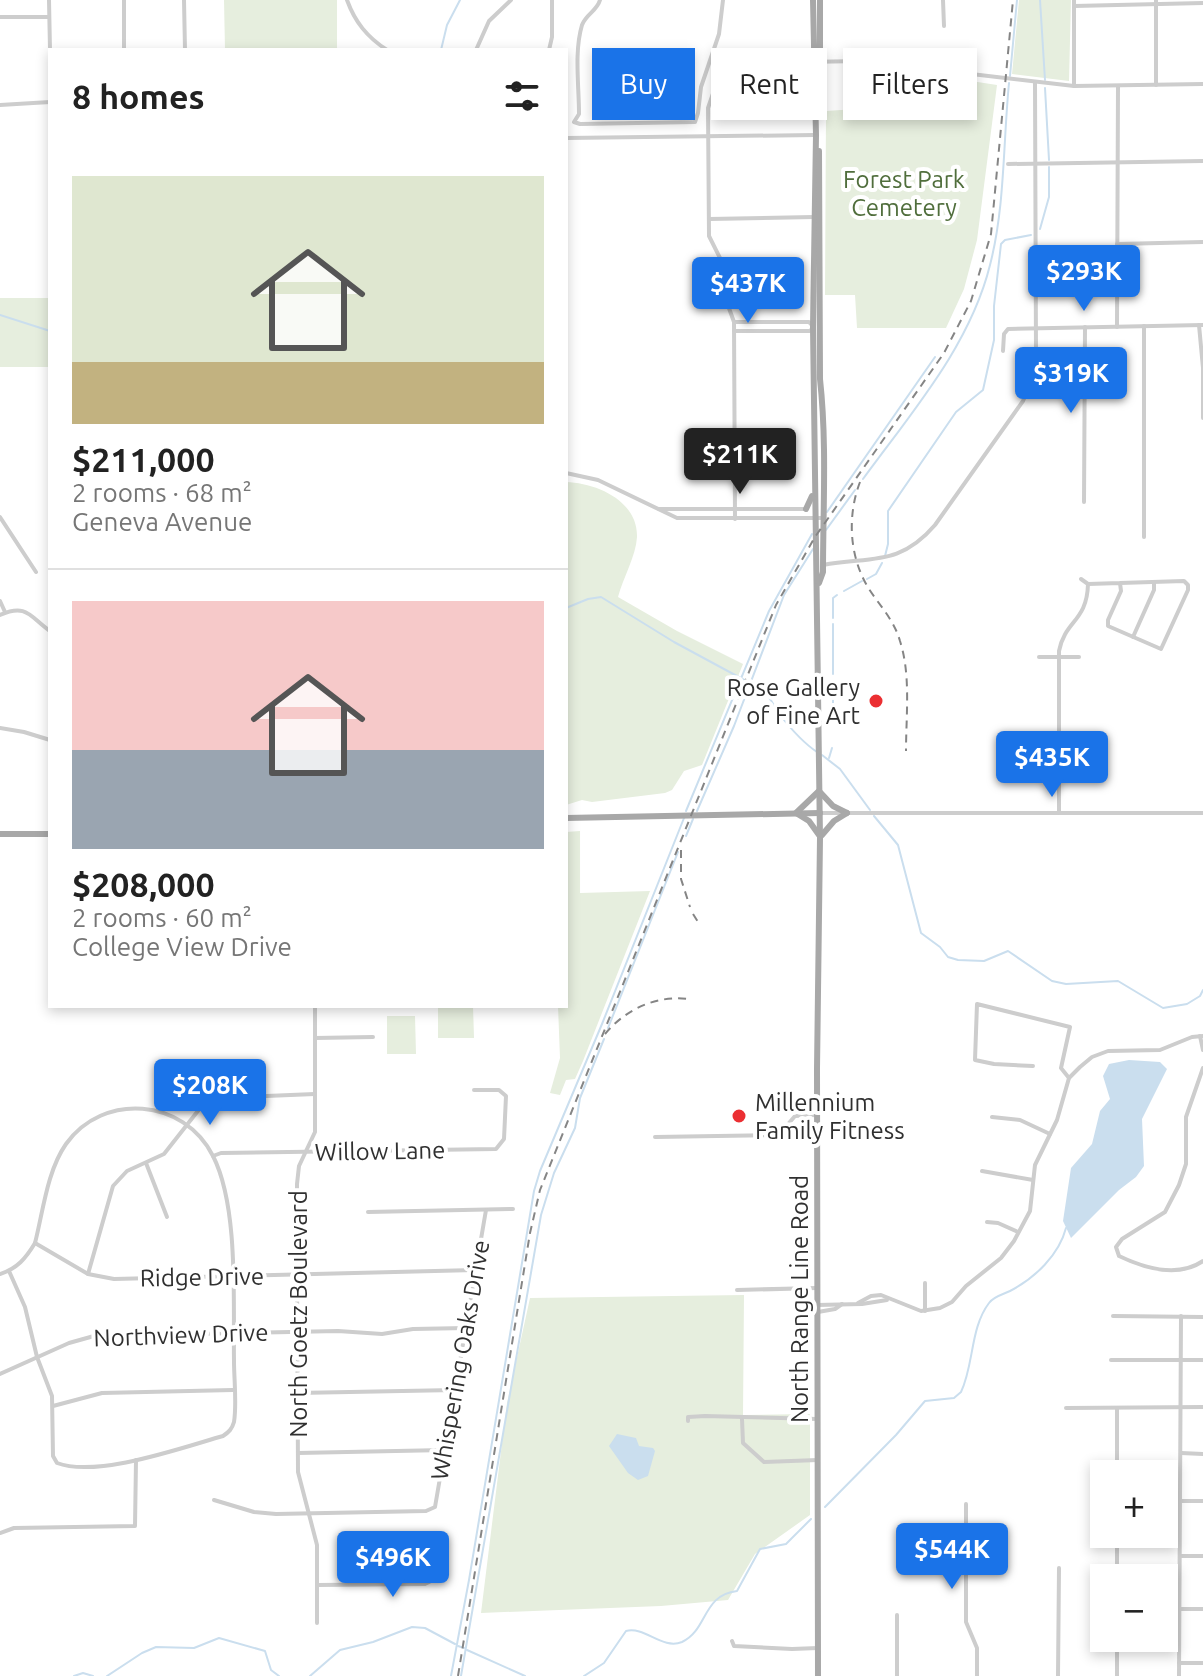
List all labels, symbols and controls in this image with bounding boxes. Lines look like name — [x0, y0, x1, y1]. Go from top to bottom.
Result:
chip: Buy — [592, 48, 695, 120]
chip: Rent — [711, 48, 827, 120]
chip: Filters — [843, 48, 977, 120]
icon: filters — [500, 74, 544, 118]
text: 8 homes — [72, 77, 205, 115]
park label: Forest Park Cemetery — [843, 166, 965, 221]
icon: home — [236, 228, 380, 372]
pin: $293K — [1028, 245, 1140, 313]
text: $293K — [1046, 256, 1122, 285]
pin: $437K — [692, 257, 804, 325]
text: $437K — [710, 268, 786, 297]
pin: $319K — [1015, 347, 1127, 415]
text: $319K — [1033, 358, 1109, 387]
pin: $211K — [684, 428, 796, 496]
text: $211K — [702, 439, 778, 468]
text: $211,000 — [72, 440, 215, 478]
text: 2 rooms · 68 m² — [72, 478, 252, 507]
text: Geneva Avenue — [72, 507, 252, 536]
icon: home — [236, 653, 380, 797]
place label: Rose Gallery of Fine Art — [727, 674, 861, 729]
marker: Rose Gallery of Fine Art — [867, 692, 885, 710]
pin: $435K — [996, 731, 1108, 799]
text: $435K — [1014, 742, 1090, 771]
text: $208,000 — [72, 865, 215, 903]
text: 2 rooms · 60 m² — [72, 903, 252, 932]
text: College View Drive — [72, 932, 292, 961]
pin: $208K — [154, 1059, 266, 1127]
text: $208K — [172, 1070, 248, 1099]
place label: Millennium Family Fitness — [755, 1089, 905, 1144]
marker: Millennium Family Fitness — [730, 1107, 748, 1125]
street label: Willow Lane — [314, 1136, 446, 1166]
street label: North Range Line Road — [786, 1175, 813, 1423]
street label: North Goetz Boulevard — [285, 1190, 312, 1438]
street label: Whispering Oaks Drive — [426, 1238, 494, 1482]
street label: Ridge Drive — [140, 1262, 264, 1292]
street label: Northview Drive — [93, 1318, 269, 1352]
map controls — [1090, 1460, 1178, 1652]
button: + — [1090, 1460, 1178, 1548]
pin: $544K — [896, 1523, 1008, 1591]
pin: $496K — [337, 1531, 449, 1599]
text: $544K — [914, 1534, 990, 1563]
text: $496K — [355, 1542, 431, 1571]
button: − — [1090, 1564, 1178, 1652]

